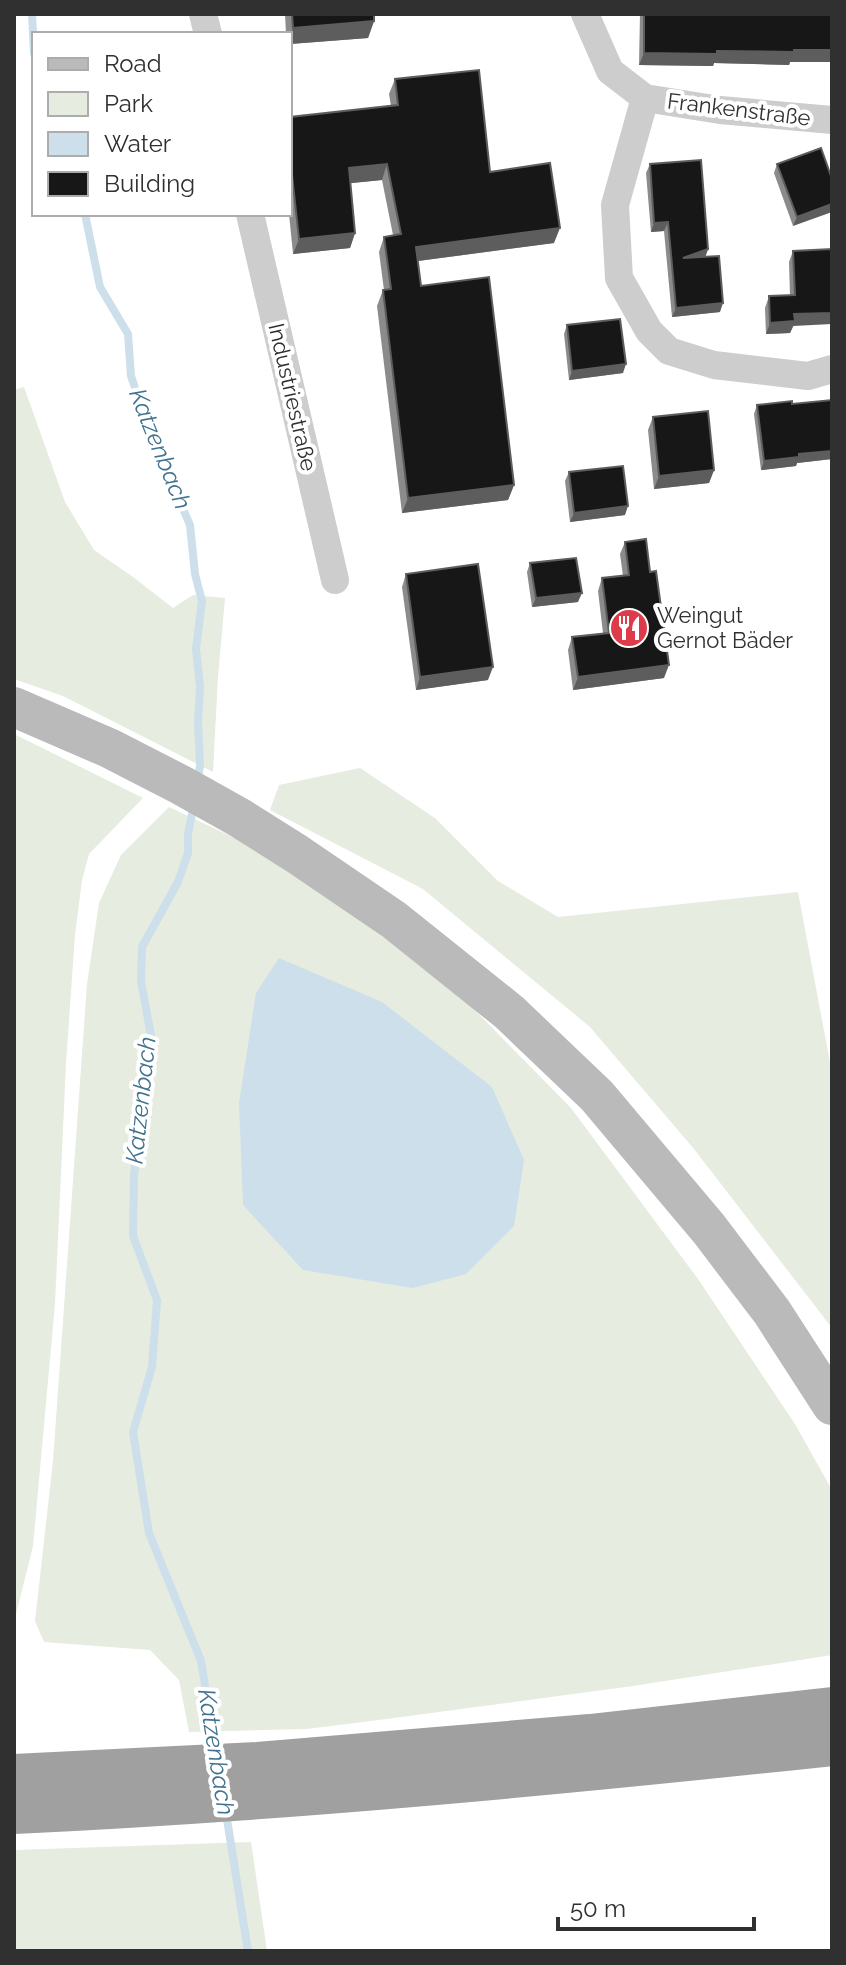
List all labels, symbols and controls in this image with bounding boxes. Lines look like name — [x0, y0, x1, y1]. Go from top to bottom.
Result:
legend — [32, 32, 292, 216]
text: Road — [104, 49, 162, 78]
street label: Frankenstraße — [666, 87, 812, 131]
text: Park — [104, 89, 153, 118]
text: Water — [104, 129, 172, 158]
text: Building — [104, 169, 195, 198]
street label: Industriestraße — [263, 320, 323, 474]
water label: Katzenbach — [123, 384, 198, 513]
place label: Weingut Gernot Bäder — [657, 602, 793, 653]
restaurant icon: Weingut Gernot Bäder — [608, 607, 650, 649]
water label: Katzenbach — [119, 1035, 162, 1165]
water label: Katzenbach — [192, 1687, 241, 1817]
scale bar — [558, 1881, 754, 1931]
text: 50 m — [570, 1894, 626, 1923]

